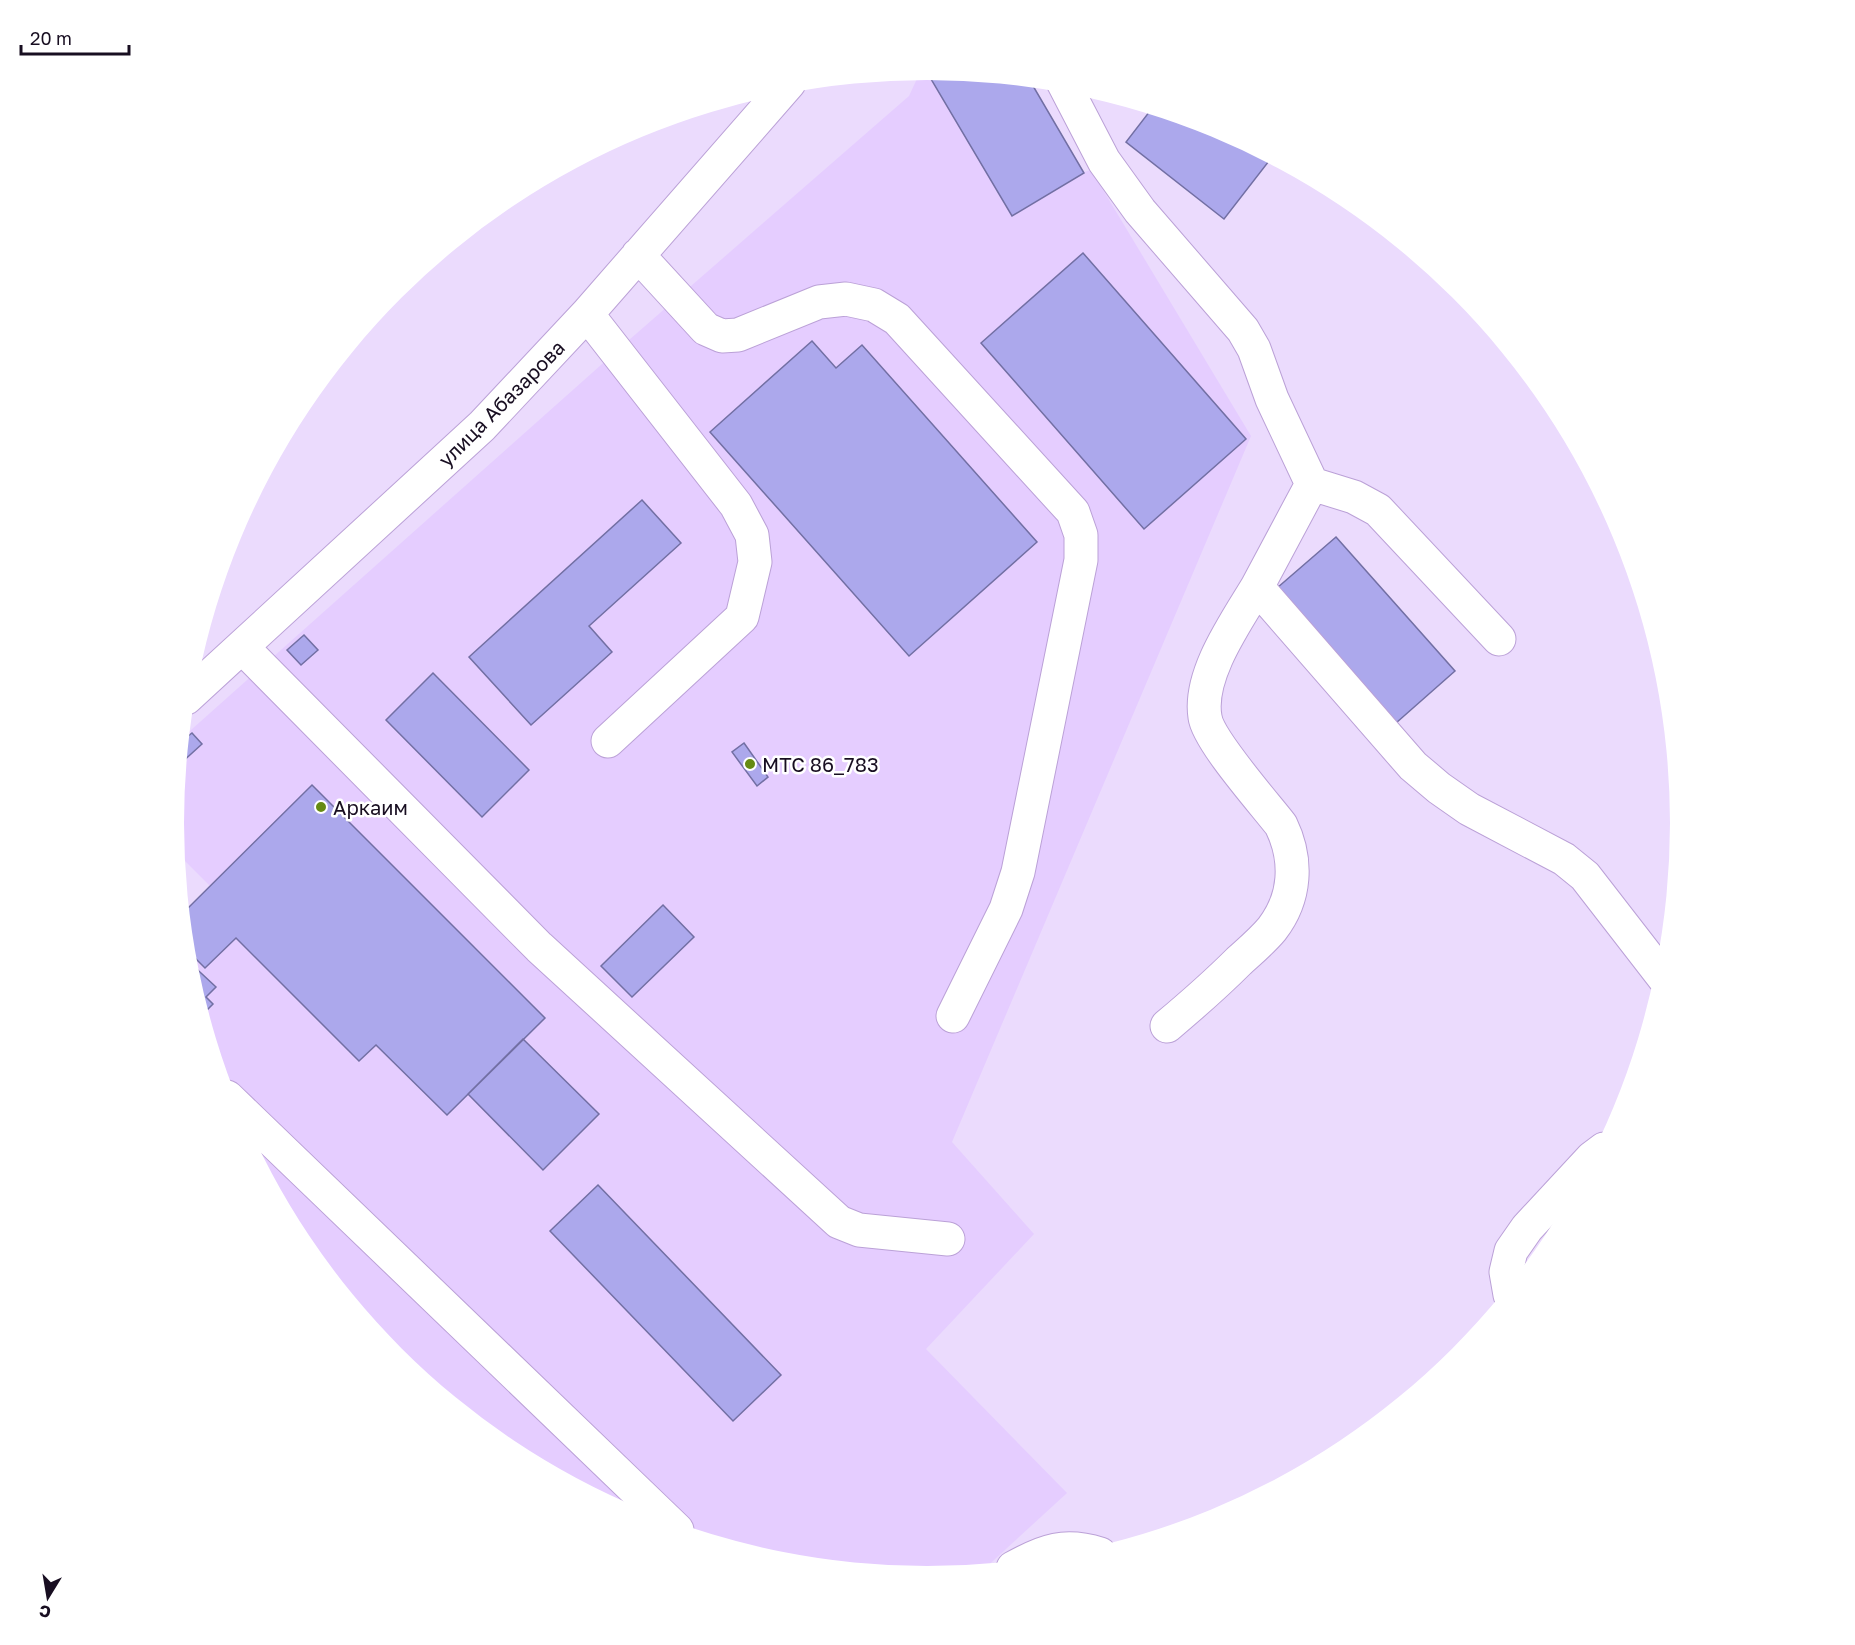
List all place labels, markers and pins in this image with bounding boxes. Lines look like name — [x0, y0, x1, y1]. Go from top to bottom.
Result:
place label: МТС 86_783 — [762, 752, 879, 776]
marker: МТС 86_783 — [743, 757, 757, 771]
place label: Аркаим — [333, 795, 408, 819]
marker: Аркаим — [314, 800, 328, 814]

